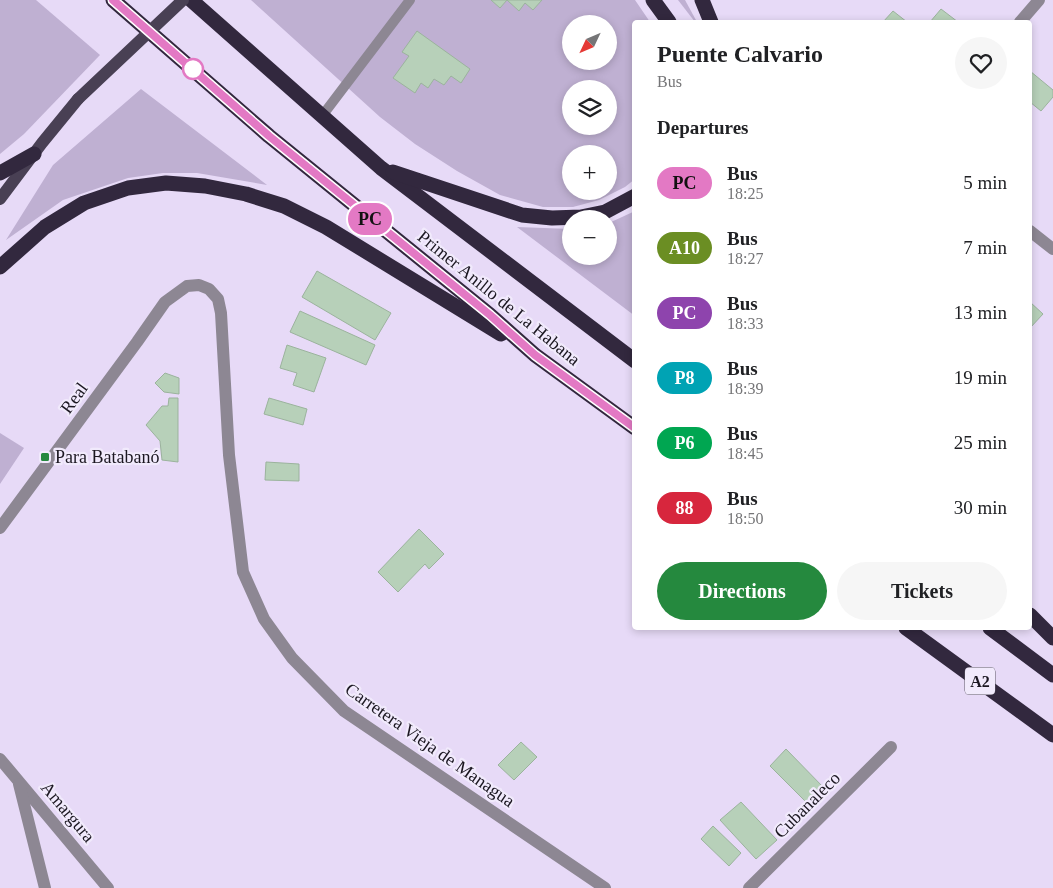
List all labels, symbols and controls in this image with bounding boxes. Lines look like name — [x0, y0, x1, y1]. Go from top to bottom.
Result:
north arrow — [562, 15, 618, 70]
map controls — [562, 15, 617, 265]
button: heart — [955, 37, 1007, 89]
text: Puente Calvario — [657, 41, 823, 67]
unlabelled marker — [182, 58, 204, 80]
text: Bus — [657, 73, 682, 90]
button: layers — [562, 80, 617, 135]
text: Departures — [657, 117, 748, 138]
button: + — [562, 145, 617, 200]
text: Bus — [727, 163, 758, 184]
text: 5 min — [963, 172, 1007, 193]
text: PC — [673, 173, 697, 193]
text: 18:25 — [727, 185, 763, 202]
line badge: PC — [348, 203, 392, 235]
text: PC — [358, 209, 382, 229]
button: − — [562, 210, 617, 265]
street label: Primer Anillo de La Habana — [414, 226, 584, 370]
text: Bus — [727, 228, 758, 249]
text: 7 min — [963, 237, 1007, 258]
text: A10 — [669, 238, 700, 258]
text: 18:27 — [727, 250, 763, 267]
text: Bus — [727, 293, 758, 314]
text: 13 min — [954, 302, 1007, 323]
text: PC — [673, 303, 697, 323]
text: 18:33 — [727, 315, 763, 332]
text: Bus — [727, 358, 758, 379]
text: 19 min — [954, 367, 1007, 388]
text: P8 — [675, 368, 695, 388]
street label: Real — [56, 379, 92, 417]
text: 18:39 — [727, 380, 763, 397]
text: Bus — [727, 423, 758, 444]
text: 25 min — [954, 432, 1007, 453]
text: P6 — [675, 433, 695, 453]
text: 18:45 — [727, 445, 763, 462]
place label: Para Batabanó — [55, 447, 159, 467]
marker: Para Batabanó — [39, 451, 51, 463]
text: Bus — [727, 488, 758, 509]
text: 30 min — [954, 497, 1007, 518]
text: 88 — [676, 498, 694, 518]
text: 18:50 — [727, 510, 763, 527]
button: Directions — [657, 562, 827, 620]
button: Tickets — [837, 562, 1007, 620]
road number: A2 — [965, 668, 995, 694]
street label: Carretera Vieja de Managua — [342, 679, 518, 811]
street label: Cubanaleco — [770, 768, 844, 842]
street label: Amargura — [37, 778, 99, 846]

